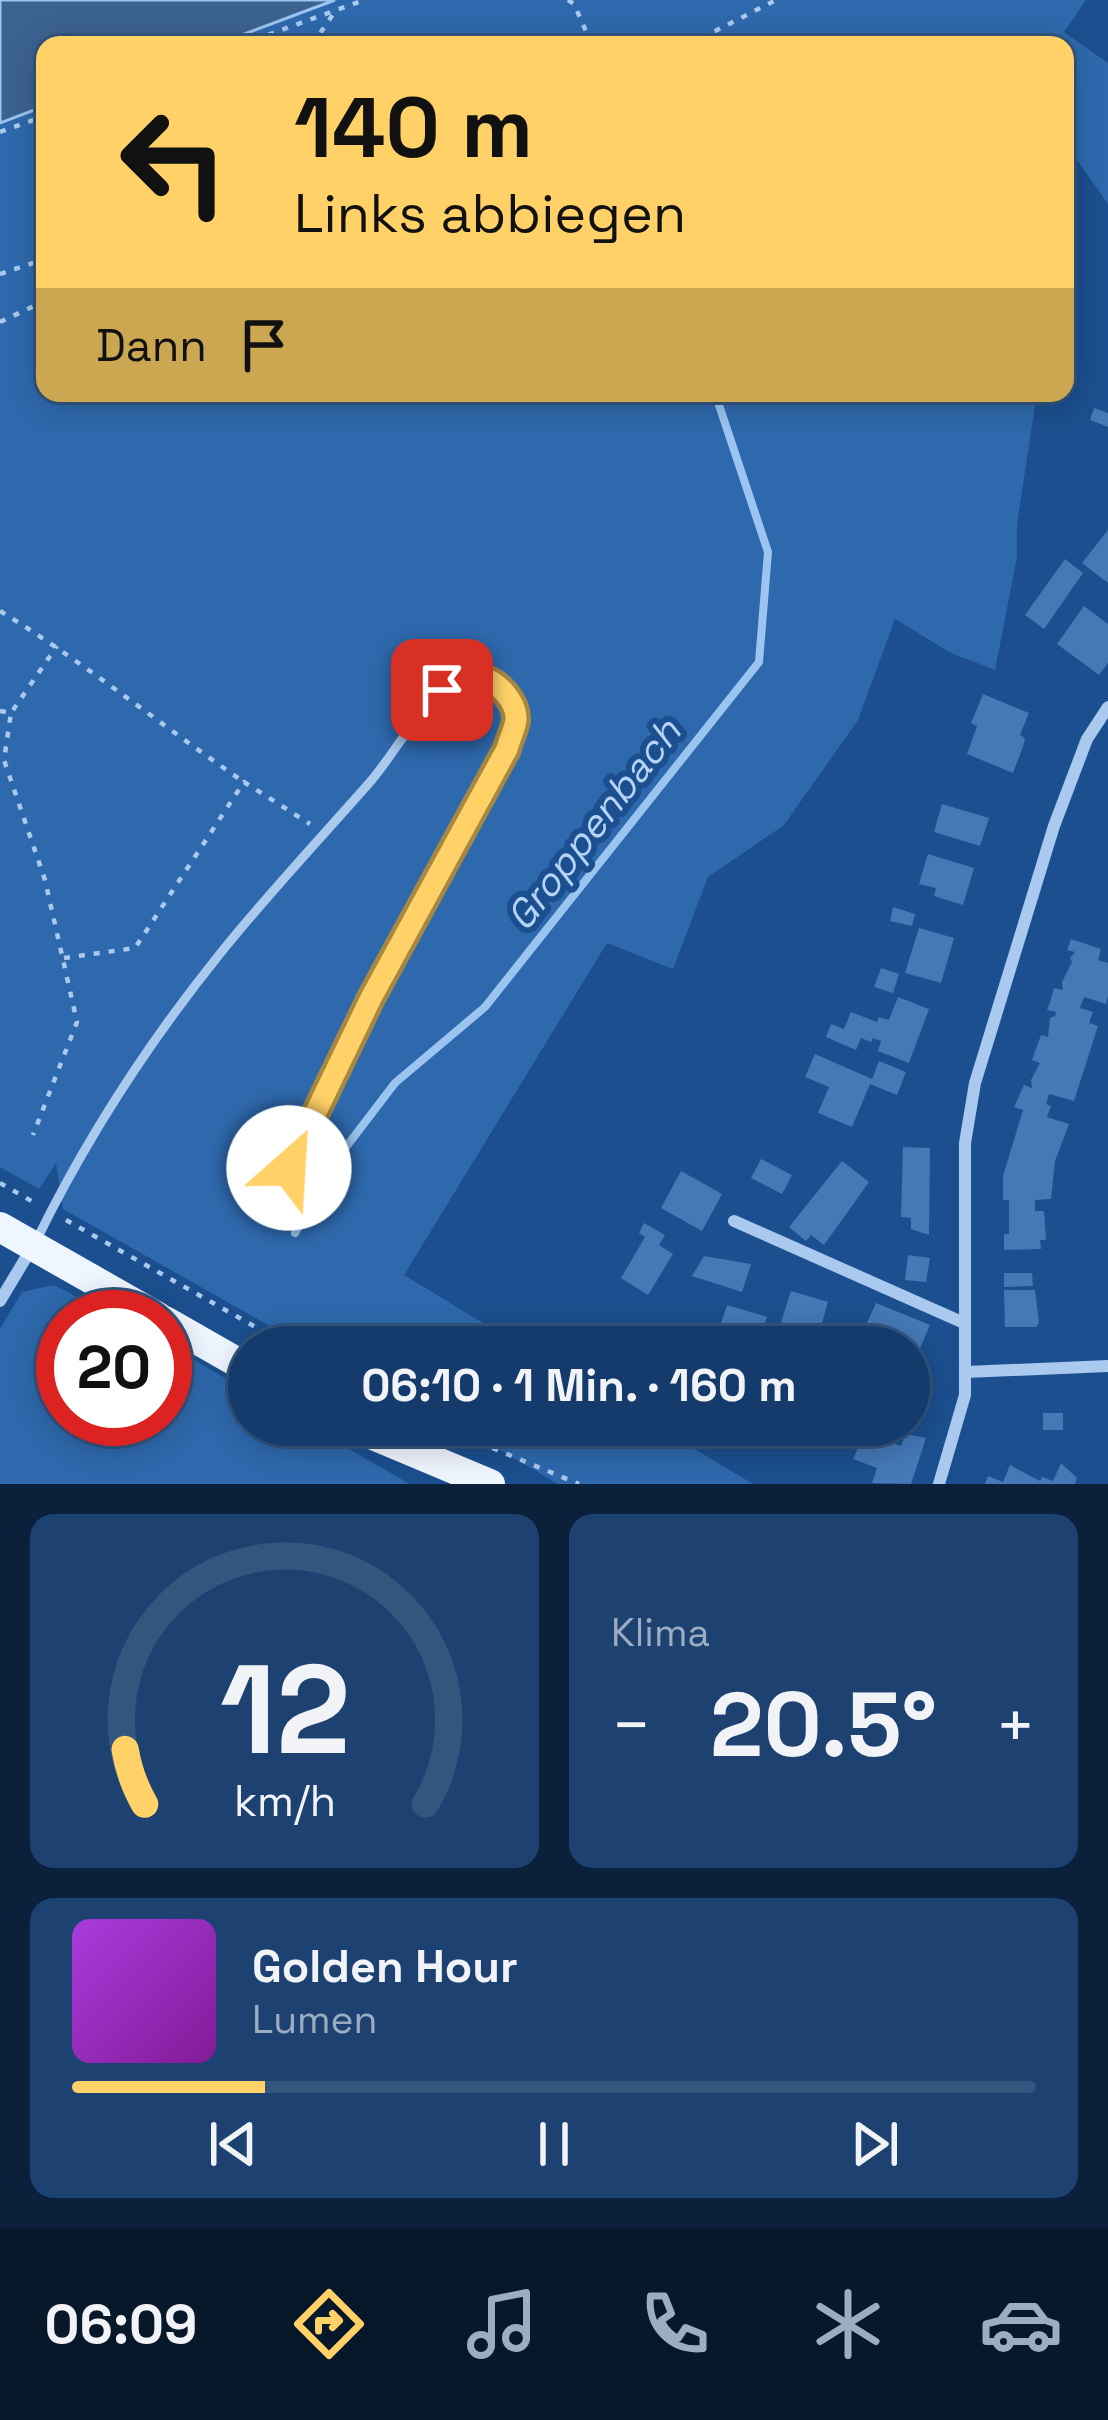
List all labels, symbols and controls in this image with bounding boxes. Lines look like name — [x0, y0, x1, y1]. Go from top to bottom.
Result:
text: 140 m — [294, 74, 533, 182]
icon: left — [96, 84, 252, 240]
text: Links abbiegen — [294, 179, 686, 248]
icon: arrive — [231, 312, 297, 378]
text: Dann — [96, 317, 207, 374]
pin — [391, 639, 493, 741]
icon: arrive — [409, 657, 475, 723]
water label: Groppenbach — [495, 708, 692, 940]
position arrow — [226, 1105, 352, 1231]
speed limit sign: 20 — [36, 1290, 192, 1446]
text: 06:10 · 1 Min. · 160 m — [361, 1357, 797, 1414]
text: Klima — [611, 1608, 710, 1657]
text: 12 — [219, 1630, 350, 1789]
text: 20.5° — [710, 1667, 937, 1782]
text: − — [611, 1683, 652, 1767]
text: + — [995, 1683, 1036, 1767]
text: km/h — [233, 1774, 336, 1829]
text: Golden Hour — [252, 1938, 518, 1995]
text: Lumen — [252, 1995, 378, 2044]
icon: previous — [200, 2111, 266, 2177]
icon: pause — [521, 2111, 587, 2177]
icon: next — [842, 2111, 908, 2177]
icon: directions — [287, 2282, 371, 2366]
icon: music — [460, 2282, 544, 2366]
icon: phone — [633, 2282, 717, 2366]
icon: climate — [806, 2282, 890, 2366]
icon: car — [979, 2282, 1063, 2366]
text: 06:09 — [45, 2290, 197, 2359]

